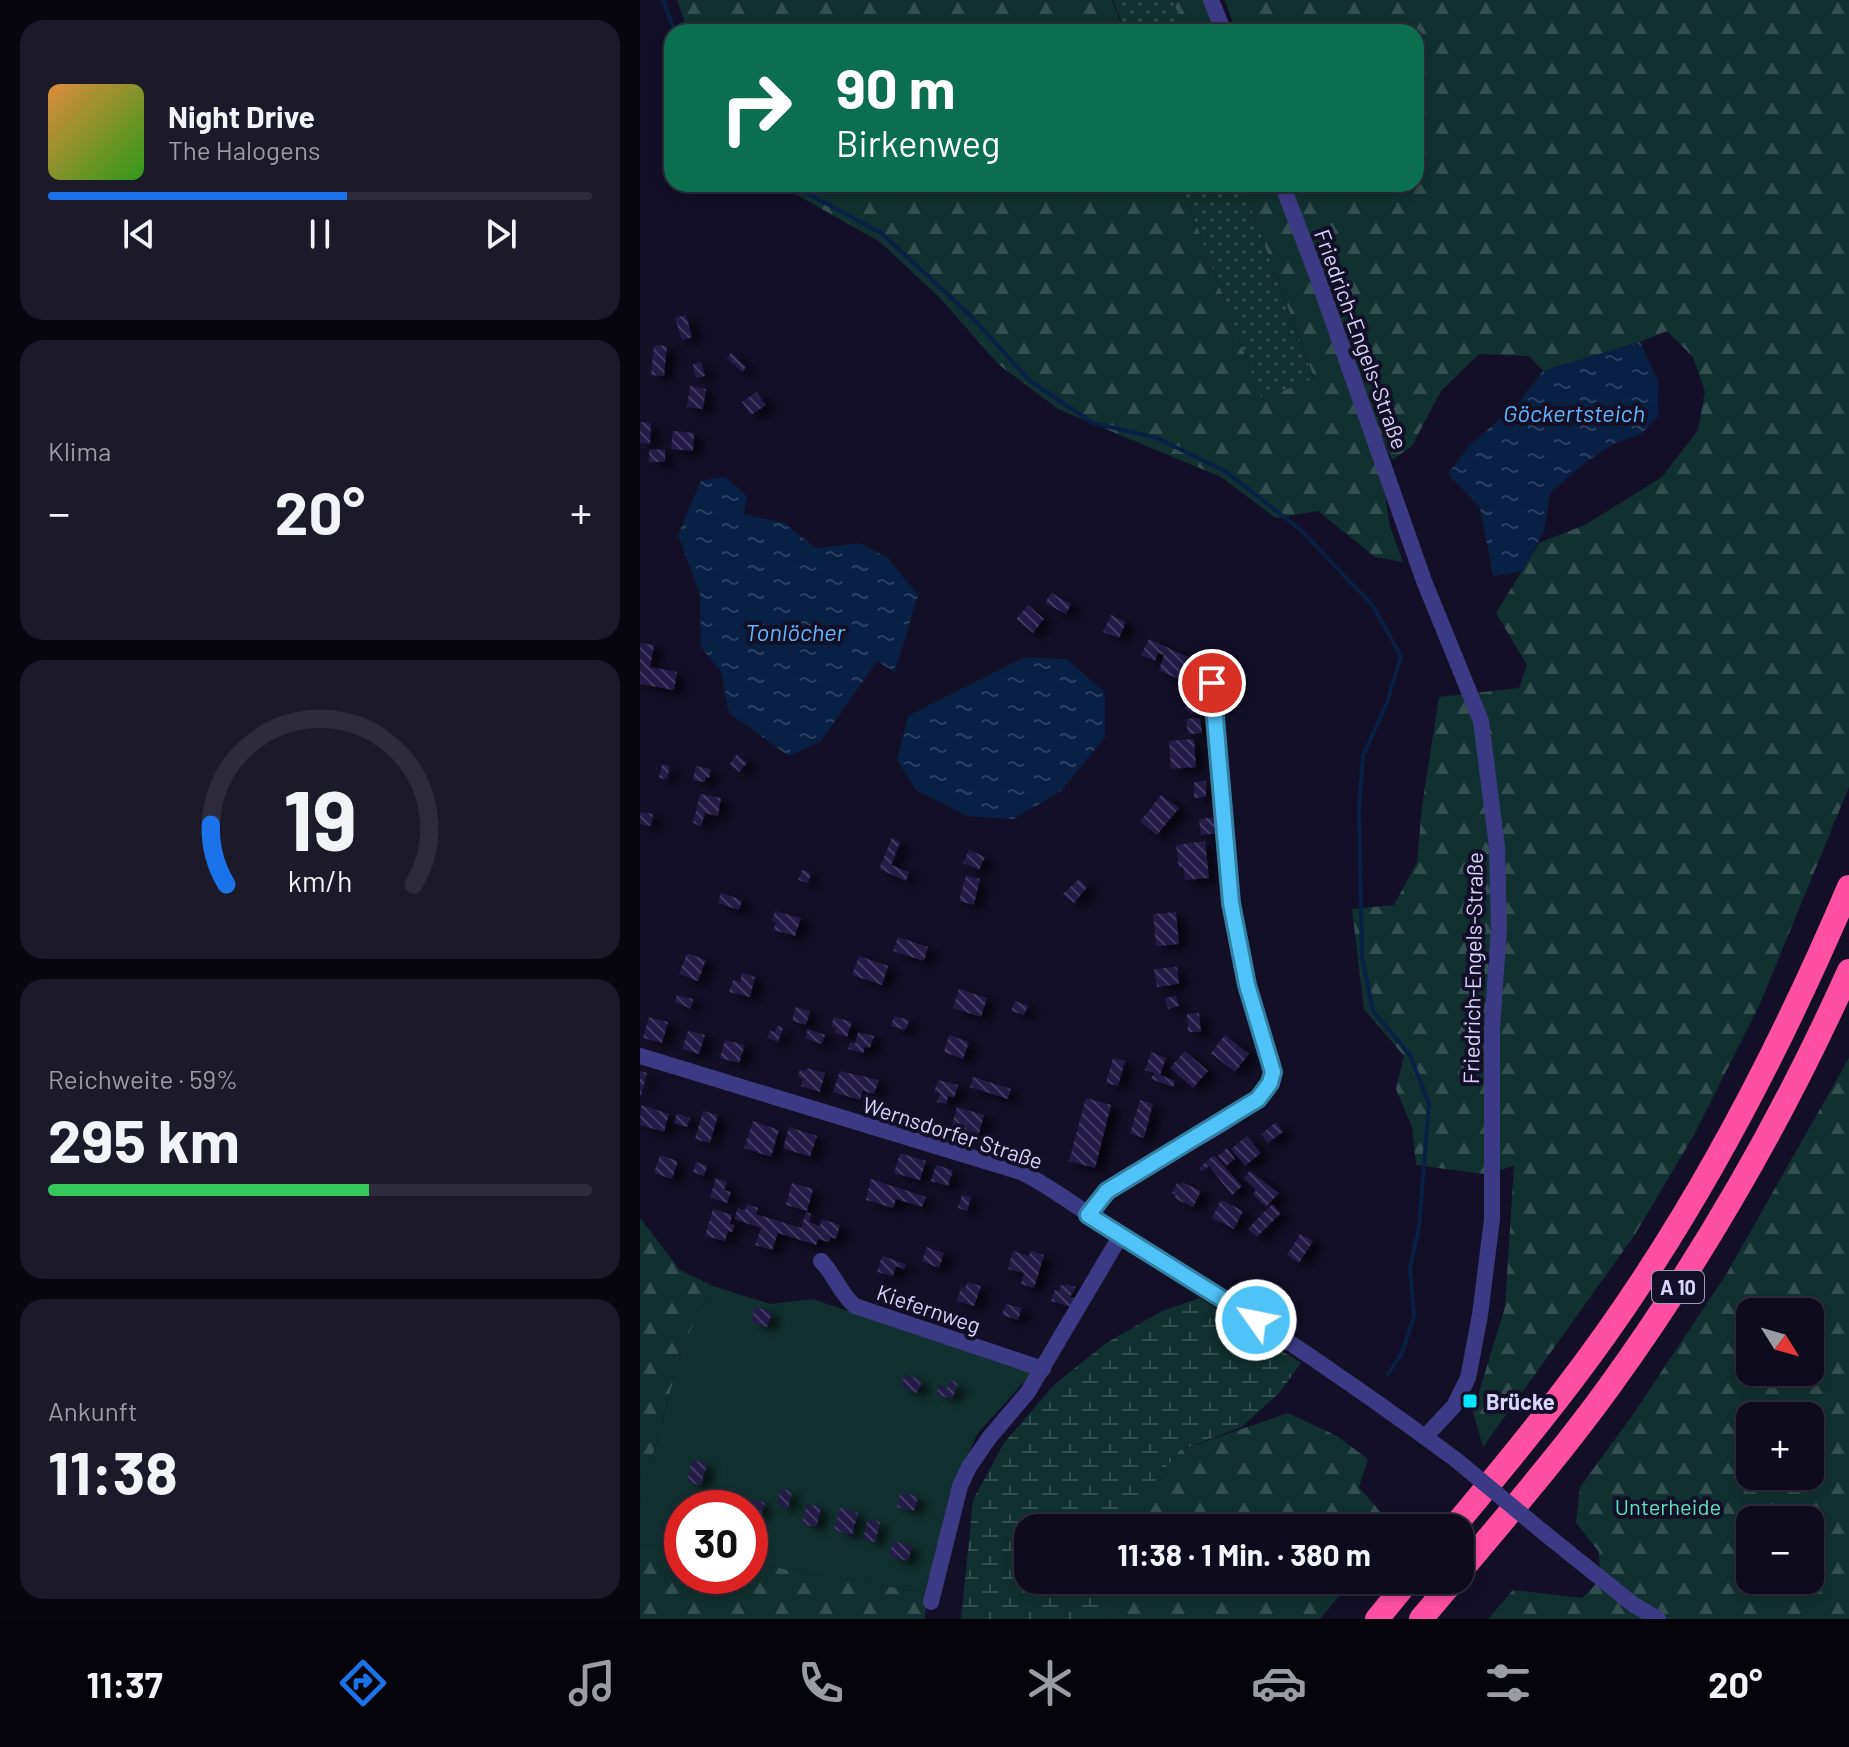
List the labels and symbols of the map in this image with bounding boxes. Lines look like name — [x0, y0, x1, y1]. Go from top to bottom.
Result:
street label: Friedrich-Engels-Straße — [1310, 226, 1414, 452]
water label: Göckertsteich — [1503, 398, 1645, 427]
water label: Tonlöcher — [745, 617, 847, 646]
pin — [1178, 649, 1246, 717]
street label: Friedrich-Engels-Straße — [1457, 852, 1487, 1084]
street label: Wernsdorfer Straße — [860, 1091, 1046, 1173]
road number: A 10 — [1652, 1271, 1704, 1303]
street label: Kiefernweg — [874, 1278, 984, 1338]
position arrow — [1214, 1278, 1298, 1362]
north arrow — [1736, 1298, 1824, 1386]
place label: Brücke — [1486, 1388, 1555, 1414]
marker: Brücke — [1461, 1392, 1479, 1410]
speed limit sign: 30 — [664, 1490, 768, 1594]
park label: Unterheide — [1615, 1493, 1721, 1519]

